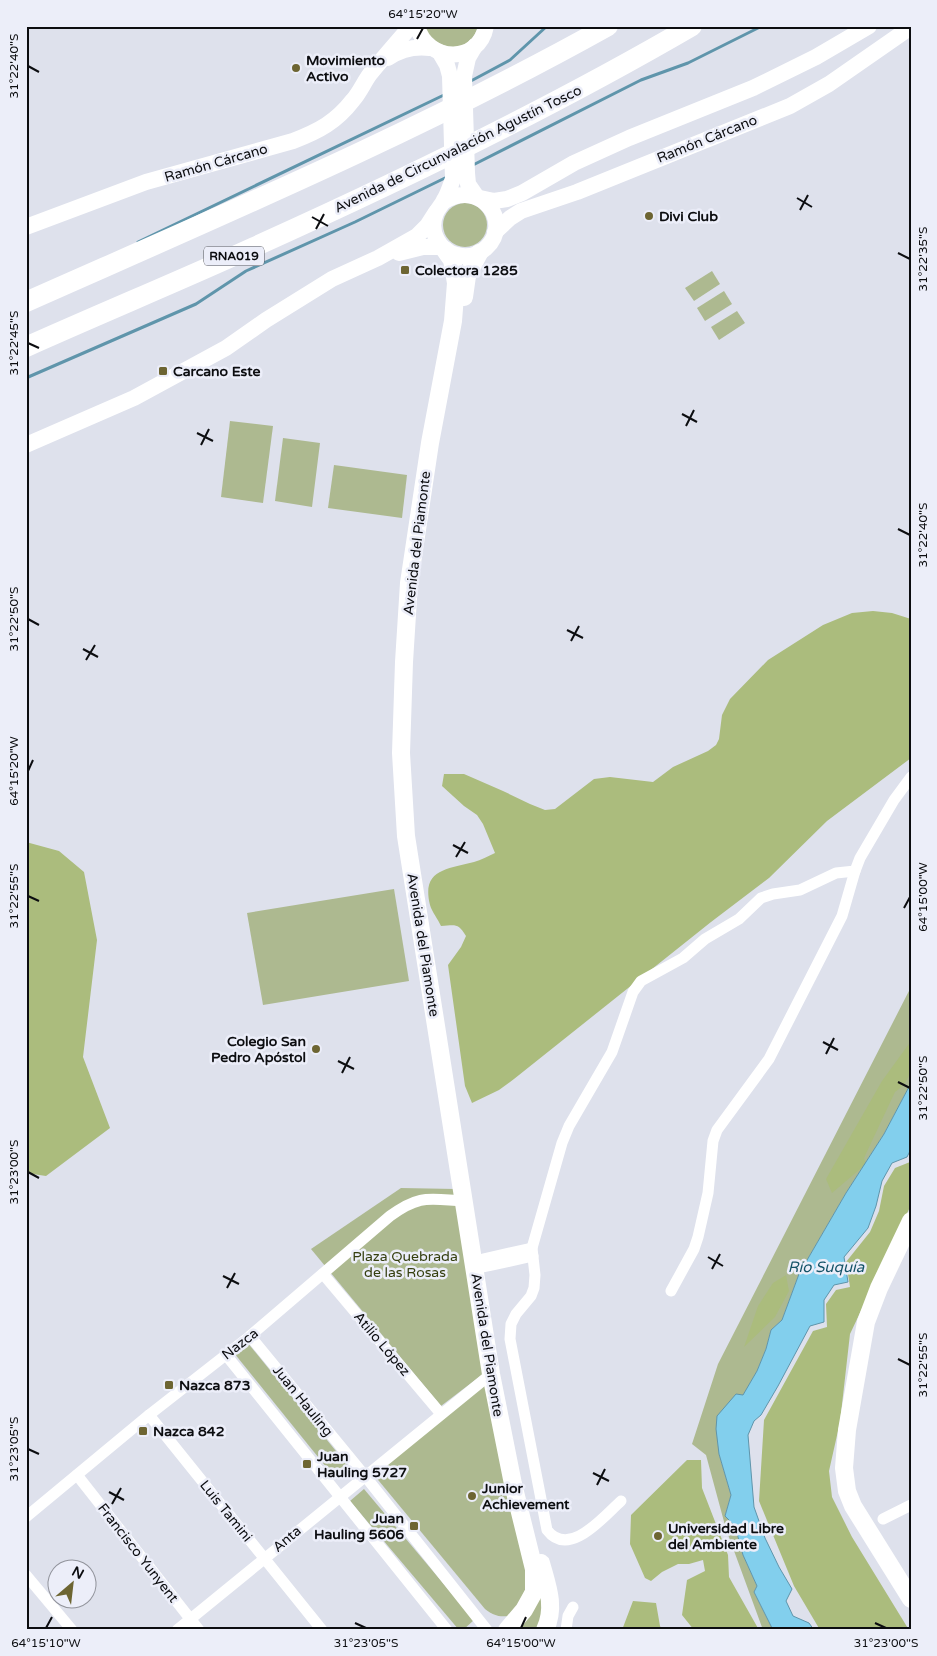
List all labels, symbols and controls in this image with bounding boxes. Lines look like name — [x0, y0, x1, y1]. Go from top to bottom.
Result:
text: 64°15'20"W — [388, 7, 458, 21]
text: 31°22'40"S — [7, 34, 21, 98]
place label: Movimiento Activo — [306, 52, 386, 85]
marker: Movimiento Activo — [290, 62, 302, 74]
street label: Avenida de Circunvalación Agustín Tosco — [332, 82, 584, 216]
street label: Ramón Cárcano — [654, 111, 760, 167]
street label: Ramón Cárcano — [162, 140, 270, 186]
place label: Divi Club — [659, 208, 718, 225]
marker: Divi Club — [643, 210, 655, 222]
text: 31°22'35"S — [916, 227, 930, 291]
road number: RNA019 — [204, 247, 264, 266]
place label: Colectora 1285 — [415, 262, 518, 279]
marker: Colectora 1285 — [399, 264, 411, 276]
text: 31°22'45"S — [7, 311, 21, 375]
place label: Carcano Este — [173, 363, 261, 380]
marker: Carcano Este — [157, 365, 169, 377]
street label: Avenida del Piamonte — [400, 470, 434, 616]
text: 31°22'40"S — [916, 503, 930, 567]
text: 31°22'50"S — [7, 587, 21, 651]
text: 64°15'20"W — [7, 736, 21, 806]
text: 64°15'00"W — [916, 862, 930, 932]
text: 31°22'55"S — [7, 864, 21, 928]
street label: Avenida del Piamonte — [403, 872, 443, 1018]
place label: Colegio San Pedro Apóstol — [211, 1033, 306, 1066]
marker: Colegio San Pedro Apóstol — [310, 1043, 322, 1055]
text: 31°22'50"S — [916, 1056, 930, 1120]
text: 31°23'00"S — [7, 1140, 21, 1204]
park label: Plaza Quebrada de las Rosas — [352, 1248, 458, 1281]
water label: Río Suquía — [788, 1258, 865, 1276]
street label: Avenida del Piamonte — [467, 1272, 507, 1418]
street label: Atilio López — [350, 1309, 414, 1380]
street label: Nazca — [218, 1325, 262, 1363]
text: 31°22'55"S — [916, 1333, 930, 1397]
street label: Juan Hauling — [269, 1362, 337, 1440]
place label: Nazca 873 — [179, 1377, 251, 1394]
marker: Nazca 873 — [163, 1379, 175, 1391]
text: 31°23'05"S — [7, 1417, 21, 1481]
place label: Nazca 842 — [153, 1423, 225, 1440]
marker: Nazca 842 — [137, 1425, 149, 1437]
place label: Juan Hauling 5727 — [316, 1448, 407, 1481]
marker: Juan Hauling 5727 — [301, 1458, 313, 1470]
street label: Luis Tamini — [196, 1477, 256, 1545]
place label: Junior Achievement — [481, 1480, 570, 1513]
marker: Junior Achievement — [466, 1490, 478, 1502]
street label: Francisco Yunyent — [94, 1500, 182, 1606]
place label: Juan Hauling 5606 — [314, 1510, 404, 1543]
marker: Juan Hauling 5606 — [408, 1520, 420, 1532]
place label: Universidad Libre del Ambiente — [668, 1520, 784, 1553]
street label: Anta — [269, 1522, 305, 1556]
marker: Universidad Libre del Ambiente — [652, 1530, 664, 1542]
north arrow — [48, 1558, 98, 1608]
text: N — [69, 1563, 87, 1583]
text: 64°15'10"W — [11, 1636, 81, 1650]
text: 31°23'05"S — [334, 1636, 398, 1650]
text: 64°15'00"W — [486, 1636, 556, 1650]
text: 31°23'00"S — [854, 1636, 918, 1650]

